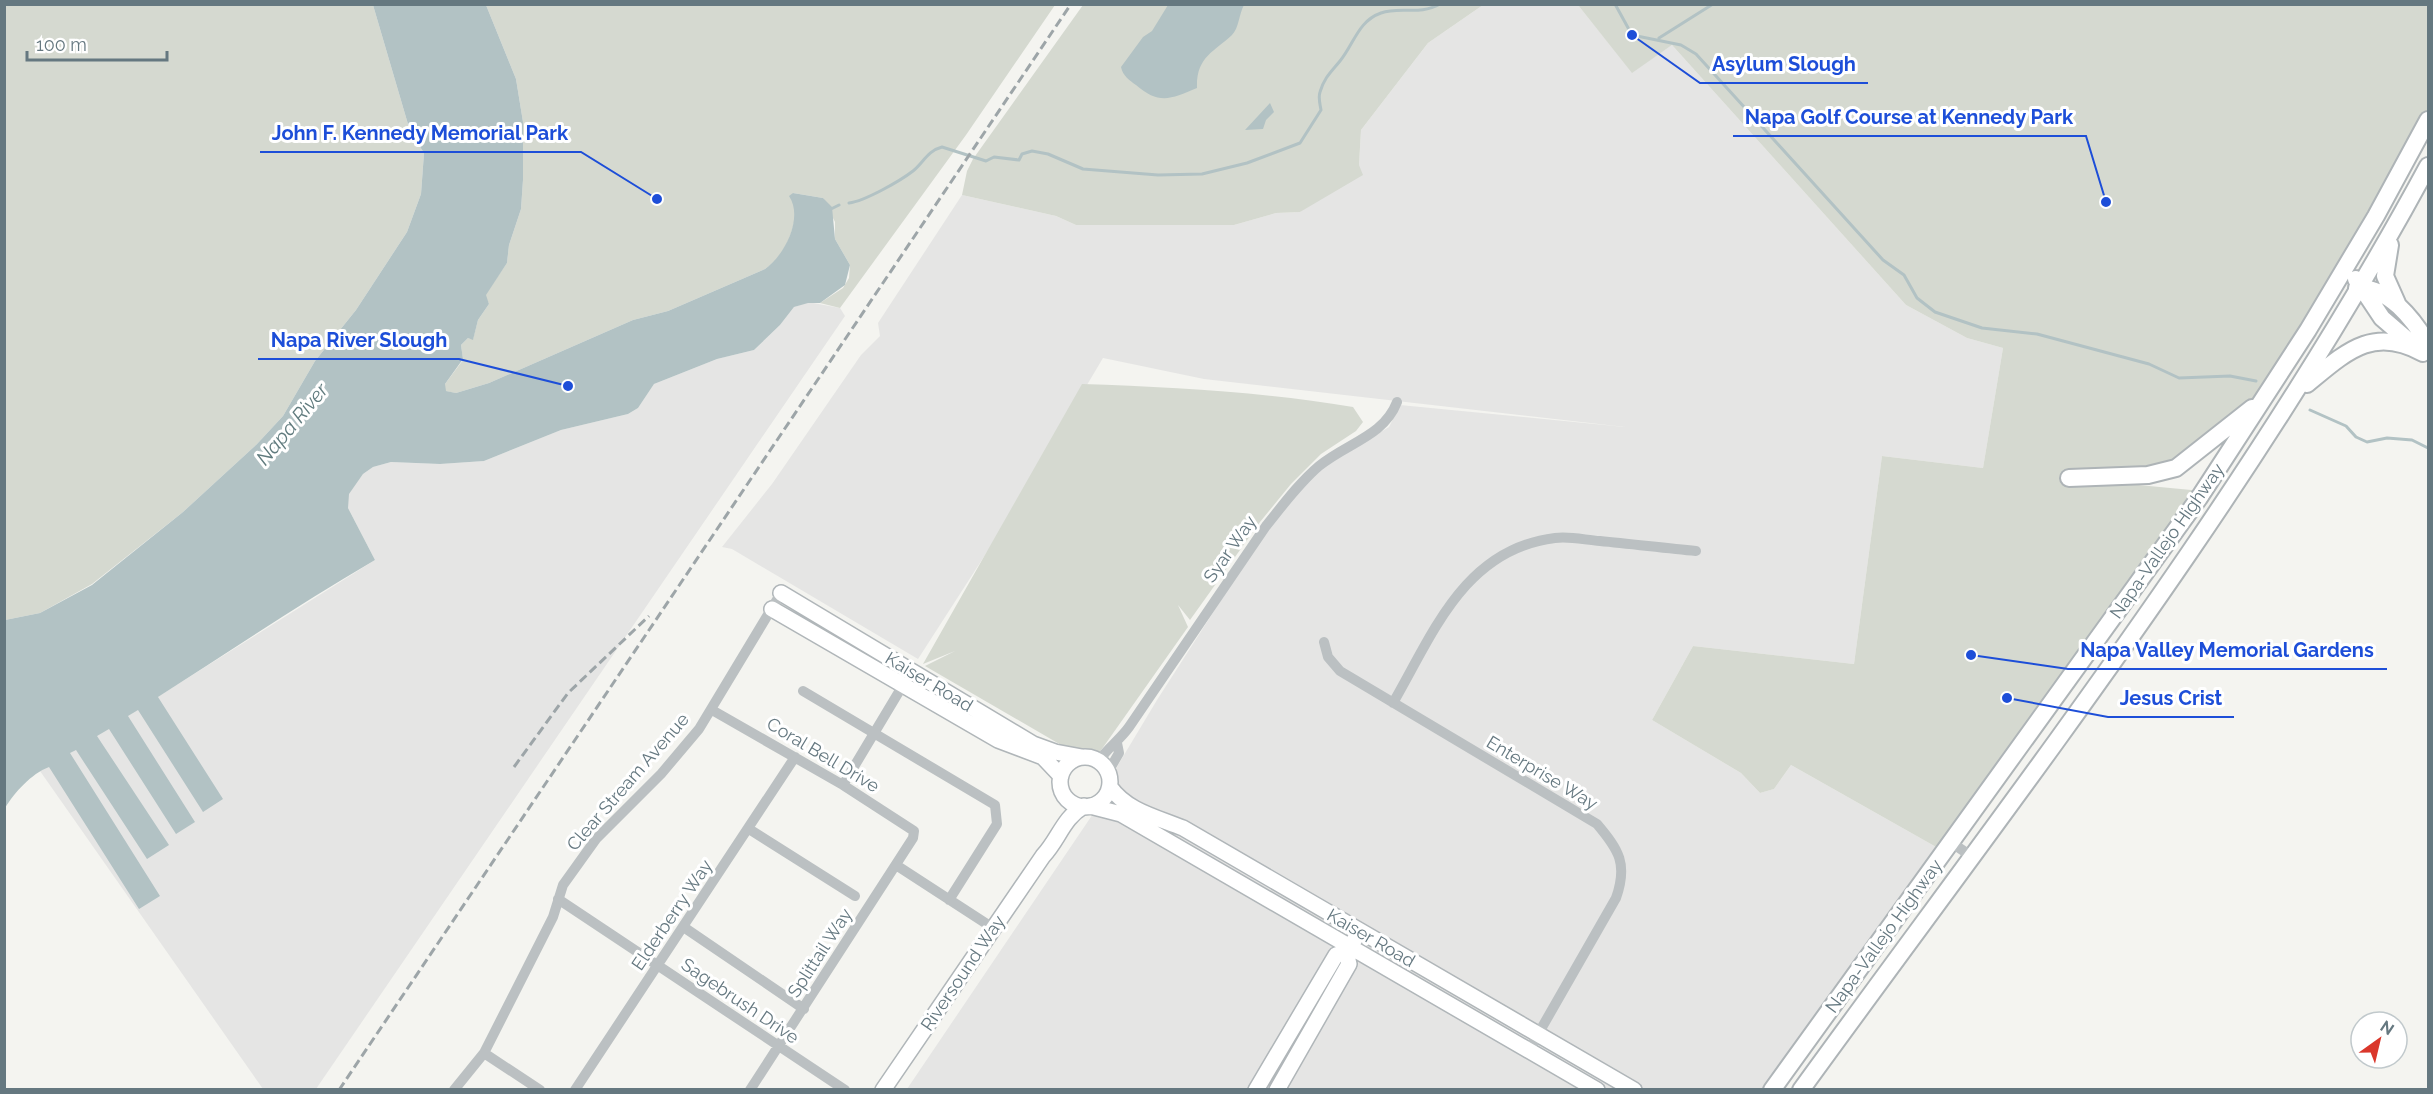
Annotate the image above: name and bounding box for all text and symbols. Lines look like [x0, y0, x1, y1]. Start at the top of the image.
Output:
scale bar [27, 24, 166, 62]
text: 100 m [36, 34, 87, 55]
callout: Asylum Slough [1700, 45, 1868, 83]
text: Asylum Slough [1712, 52, 1856, 76]
callout: Napa Golf Course at Kennedy Park [1733, 98, 2086, 136]
text: Napa Golf Course at Kennedy Park [1745, 105, 2074, 129]
callout: John F. Kennedy Memorial Park [260, 114, 581, 152]
text: John F. Kennedy Memorial Park [272, 121, 569, 145]
callout: Napa River Slough [258, 321, 459, 359]
text: Napa River Slough [271, 328, 447, 352]
water label: Napa River [251, 377, 334, 470]
street label: Napa-Vallejo Highway [2105, 459, 2228, 622]
street label: Syar Way [1199, 511, 1260, 586]
callout: Napa Valley Memorial Gardens [2068, 631, 2387, 669]
text: Napa Valley Memorial Gardens [2080, 638, 2374, 662]
street label: Kaiser Road [882, 647, 977, 716]
callout: Jesus Crist [2108, 679, 2234, 717]
text: Jesus Crist [2120, 686, 2223, 710]
street label: Clear Stream Avenue [562, 708, 693, 855]
street label: Coral Bell Drive [763, 713, 884, 797]
street label: Enterprise Way [1483, 731, 1602, 814]
street label: Elderberry Way [627, 855, 716, 974]
street label: Napa-Vallejo Highway [1821, 855, 1946, 1017]
street label: Splittail Way [783, 904, 856, 1001]
street label: Kaiser Road [1323, 904, 1419, 971]
street label: Riversound Way [916, 911, 1009, 1034]
street label: Sagebrush Drive [678, 953, 803, 1048]
north arrow [2349, 1010, 2409, 1070]
text: N [2377, 1017, 2397, 1039]

